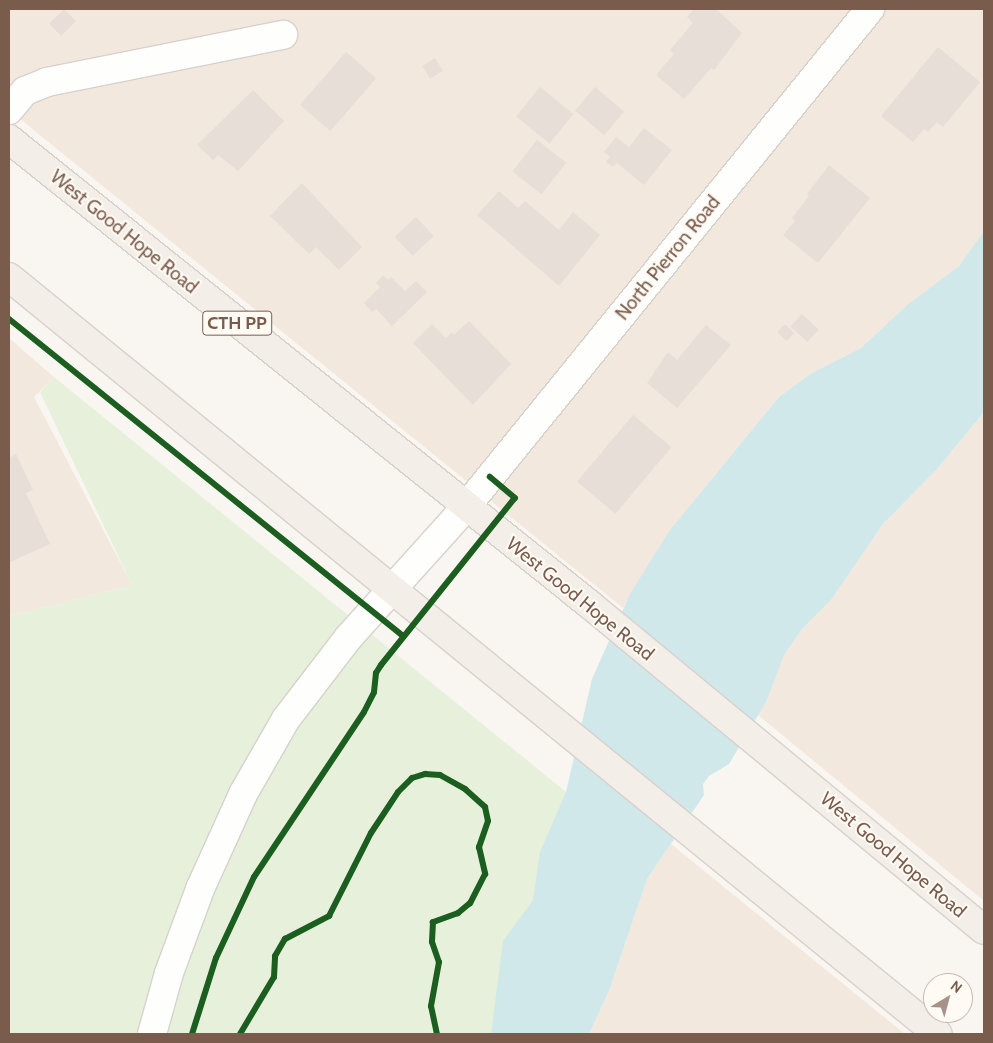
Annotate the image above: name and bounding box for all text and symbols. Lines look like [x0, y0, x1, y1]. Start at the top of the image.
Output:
street label: West Good Hope Road [46, 165, 202, 299]
street label: North Pierron Road [611, 191, 725, 325]
road number: CTH PP [202, 307, 272, 338]
street label: West Good Hope Road [502, 532, 658, 666]
street label: West Good Hope Road [815, 787, 971, 923]
north arrow [923, 973, 973, 1023]
text: N [947, 977, 966, 997]

